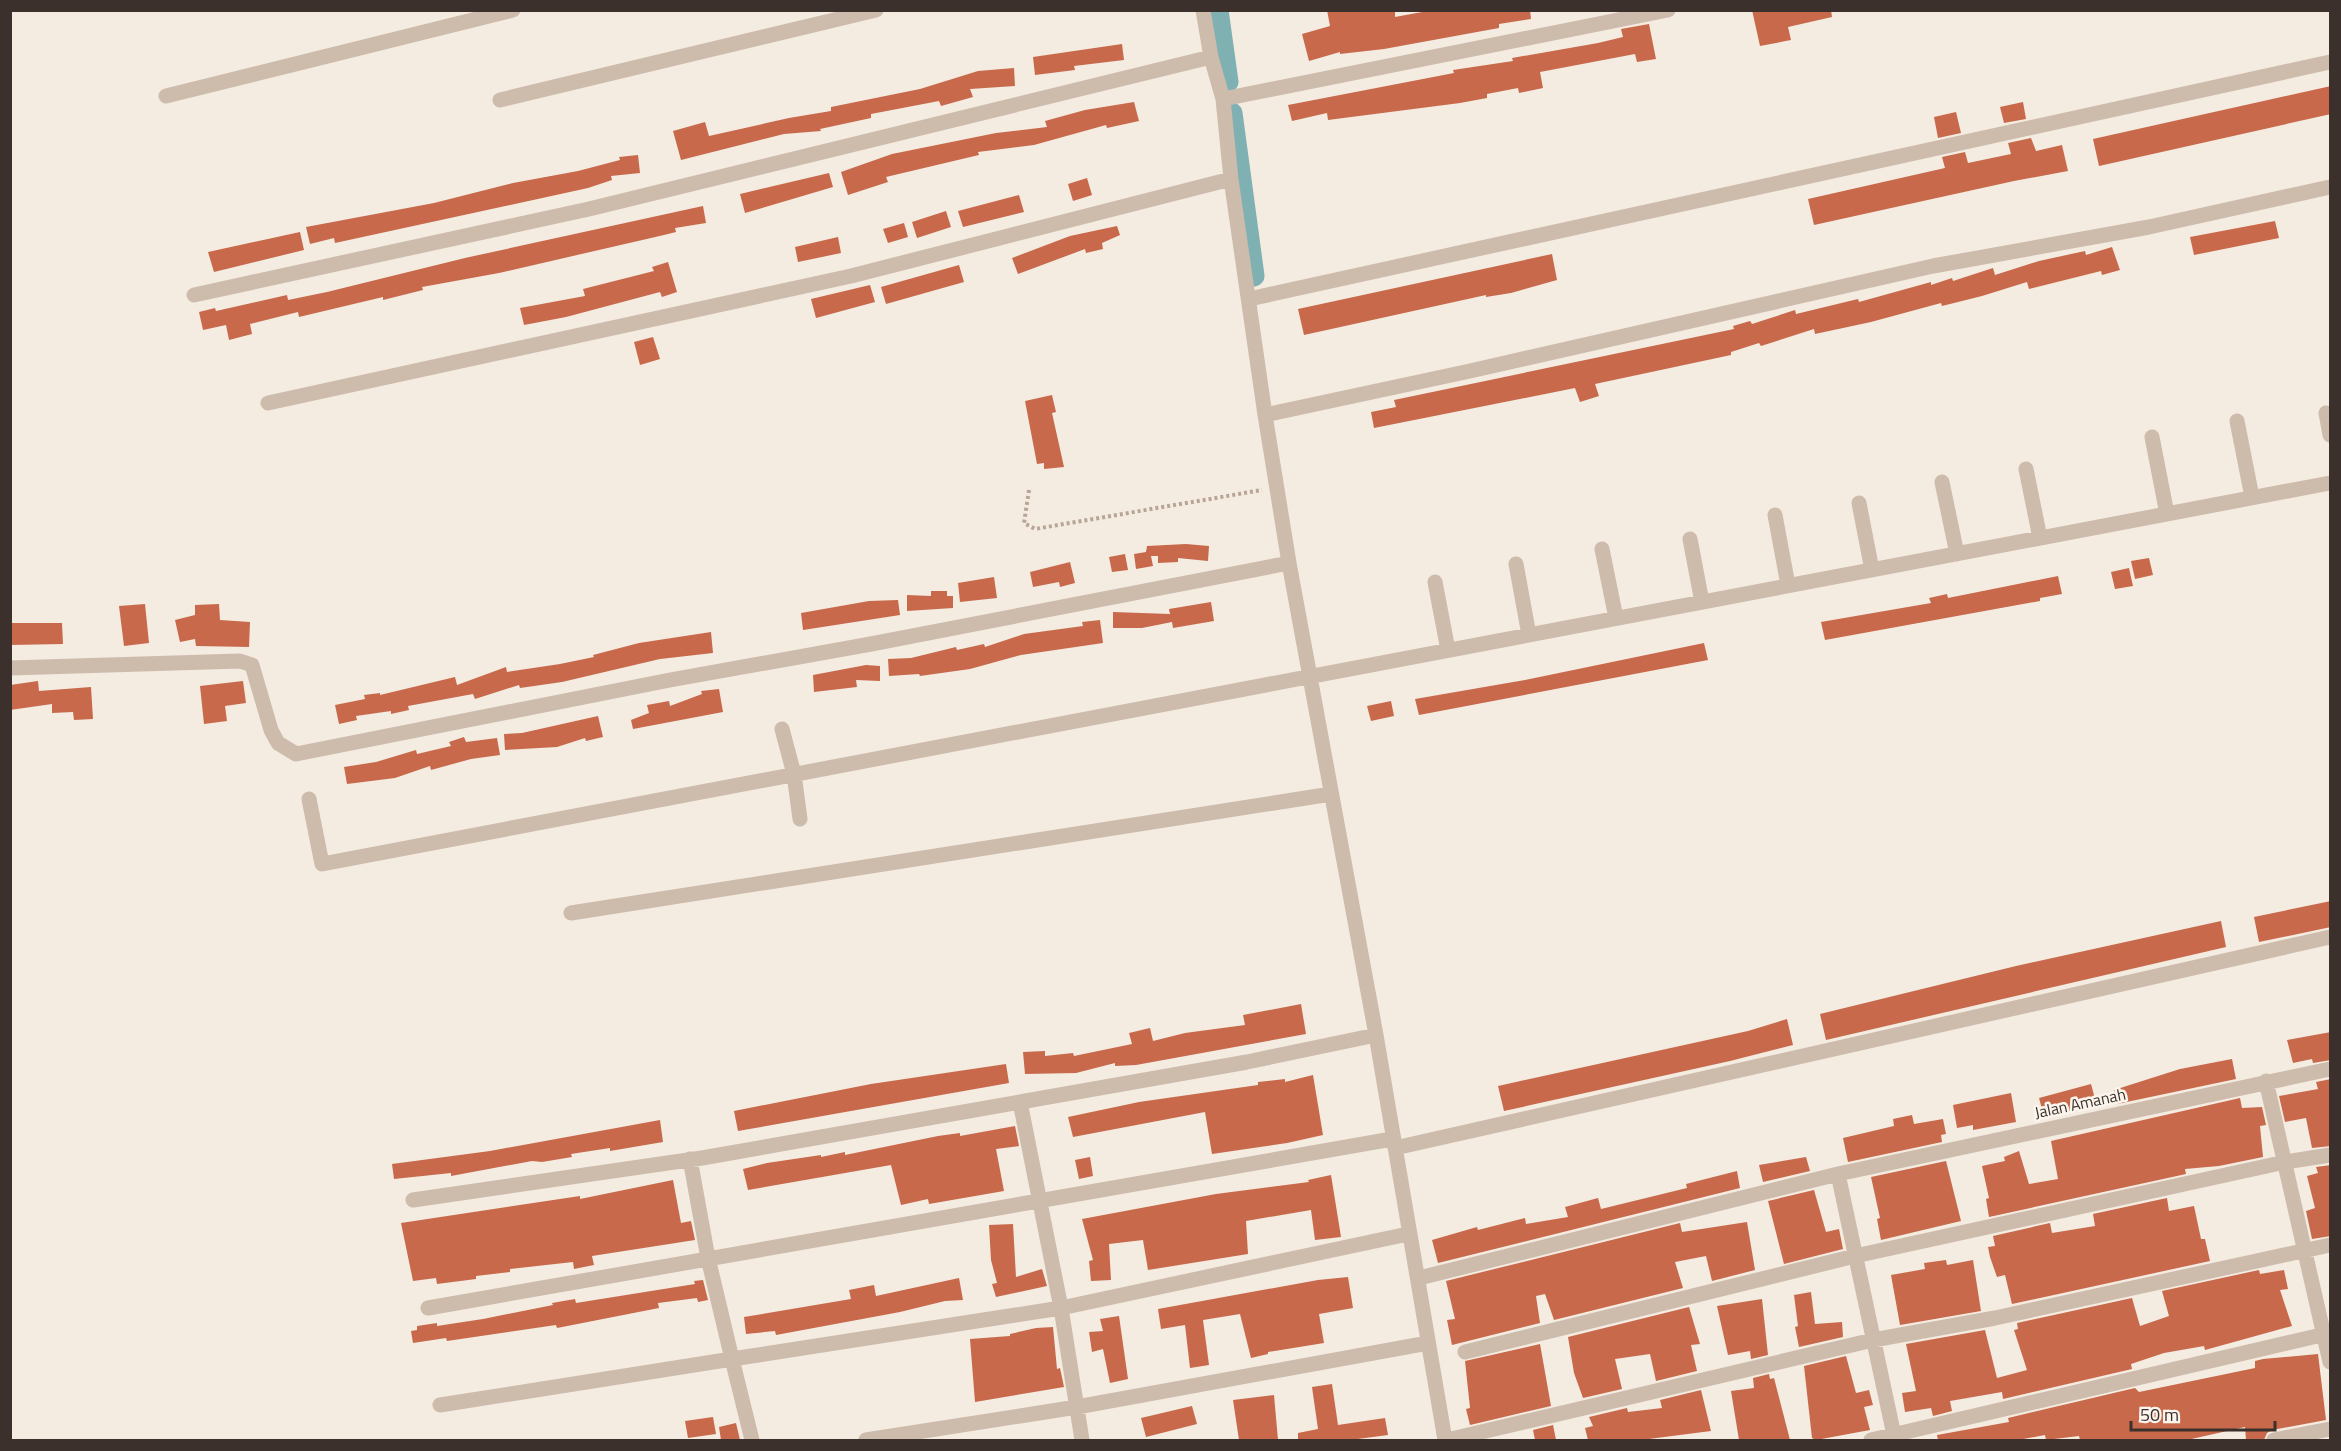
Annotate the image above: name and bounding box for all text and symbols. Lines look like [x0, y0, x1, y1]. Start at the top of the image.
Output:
street label: Jalan Amanah [2032, 1082, 2128, 1124]
scale bar [2131, 1394, 2275, 1432]
text: 50 m [2140, 1401, 2179, 1428]

